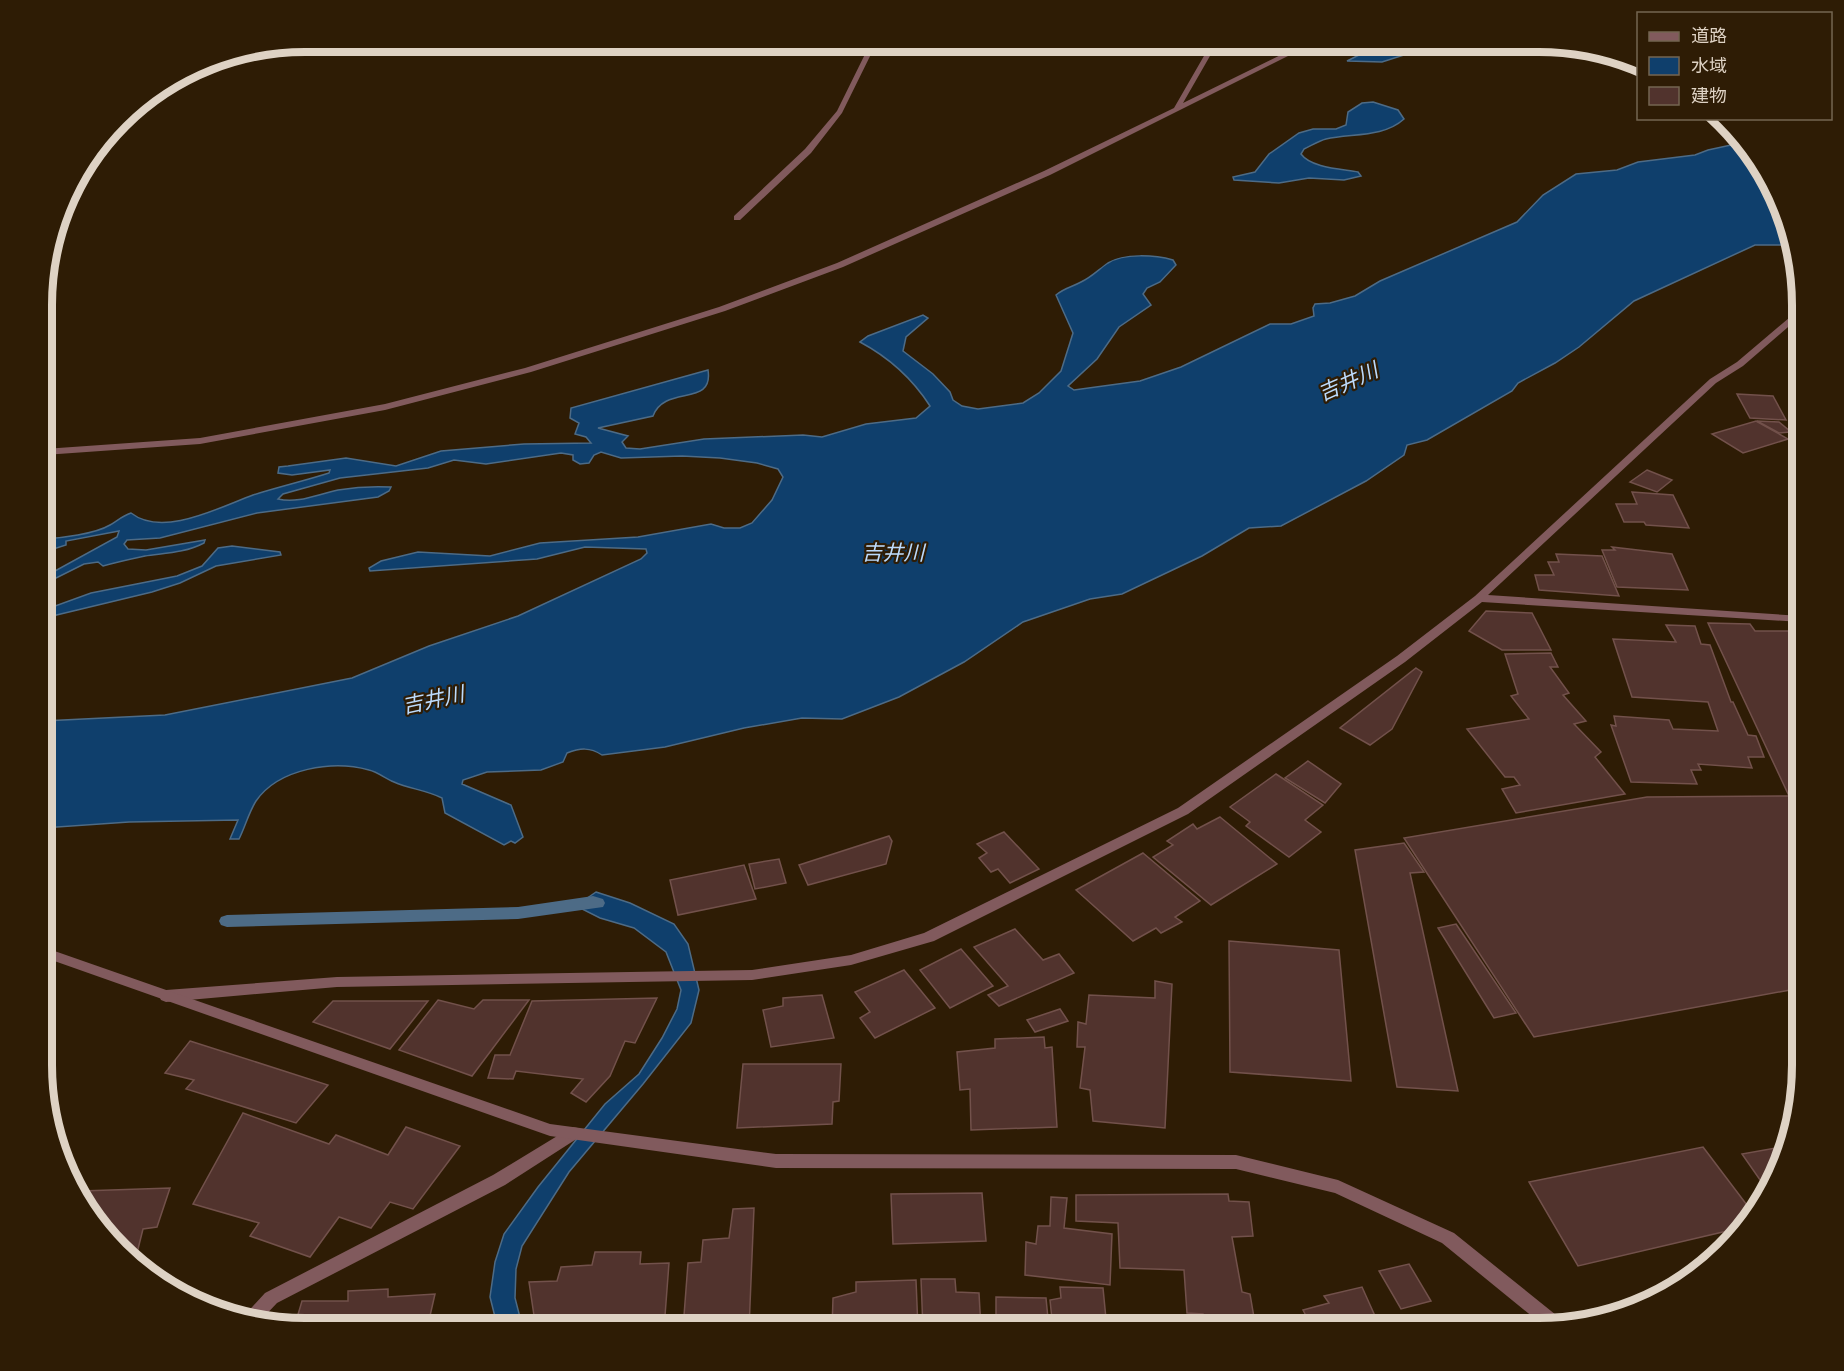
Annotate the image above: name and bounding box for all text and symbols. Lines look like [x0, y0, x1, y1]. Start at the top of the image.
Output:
legend [1637, 12, 1832, 120]
text: 道路 [1691, 23, 1727, 47]
text: 水域 [1691, 53, 1727, 77]
text: 建物 [1691, 83, 1727, 107]
water label: 吉井川 [1313, 355, 1384, 407]
water label: 吉井川 [862, 538, 926, 566]
water label: 吉井川 [399, 678, 468, 719]

